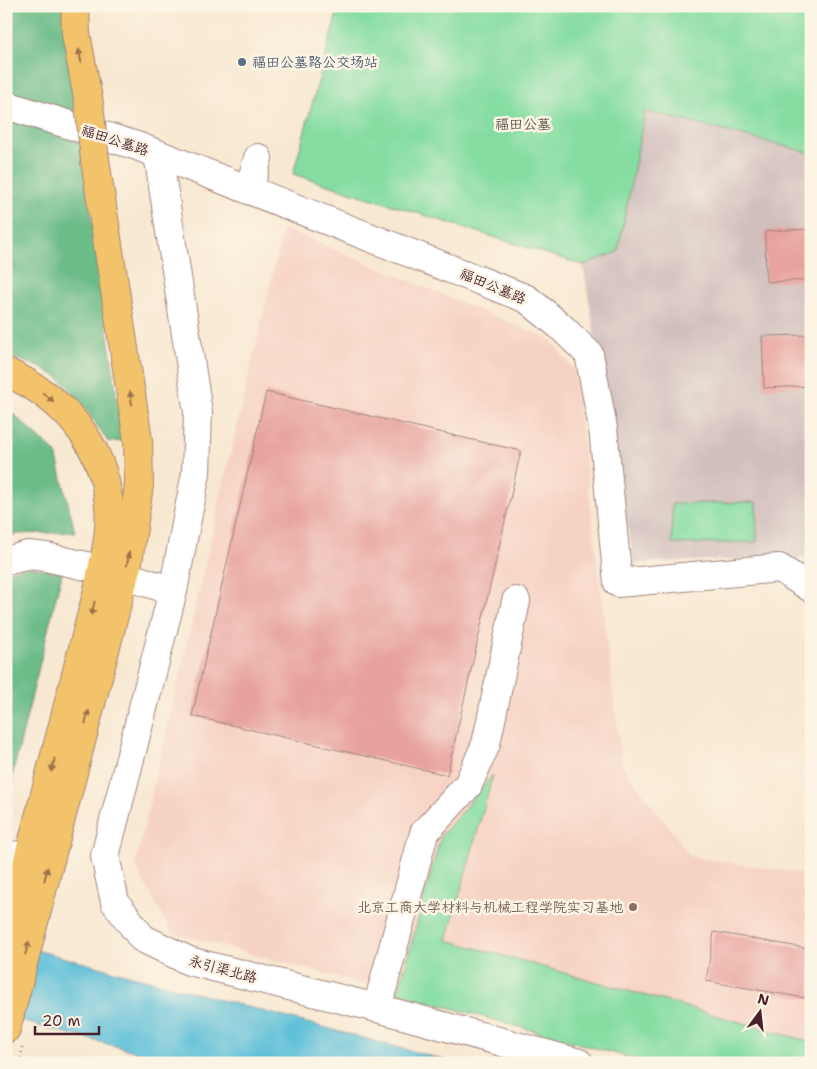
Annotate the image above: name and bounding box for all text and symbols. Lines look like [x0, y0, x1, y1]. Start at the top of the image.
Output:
one-way arrow [76, 49, 84, 64]
place label: 福田公墓路公交场站 [252, 53, 378, 71]
marker: 福田公墓路公交场站 [236, 56, 248, 68]
park label: 福田公墓 [495, 115, 551, 133]
street label: 福田公墓路 [79, 121, 151, 159]
street label: 福田公墓路 [457, 264, 529, 308]
one-way arrow [127, 390, 135, 406]
one-way arrow [41, 392, 55, 402]
one-way arrow [124, 551, 132, 567]
one-way arrow [89, 600, 97, 615]
one-way arrow [83, 709, 91, 724]
one-way arrow [49, 758, 57, 773]
one-way arrow [43, 866, 51, 881]
place label: 北京工商大学材料与机械工程学院实习基地 [357, 898, 623, 916]
marker: 北京工商大学材料与机械工程学院实习基地 [627, 901, 639, 913]
one-way arrow [24, 941, 32, 956]
street label: 永引渠北路 [187, 951, 259, 987]
north arrow [734, 986, 784, 1036]
text: N [756, 989, 771, 1010]
scale bar [35, 1004, 99, 1036]
text: 20 m [42, 1011, 81, 1031]

